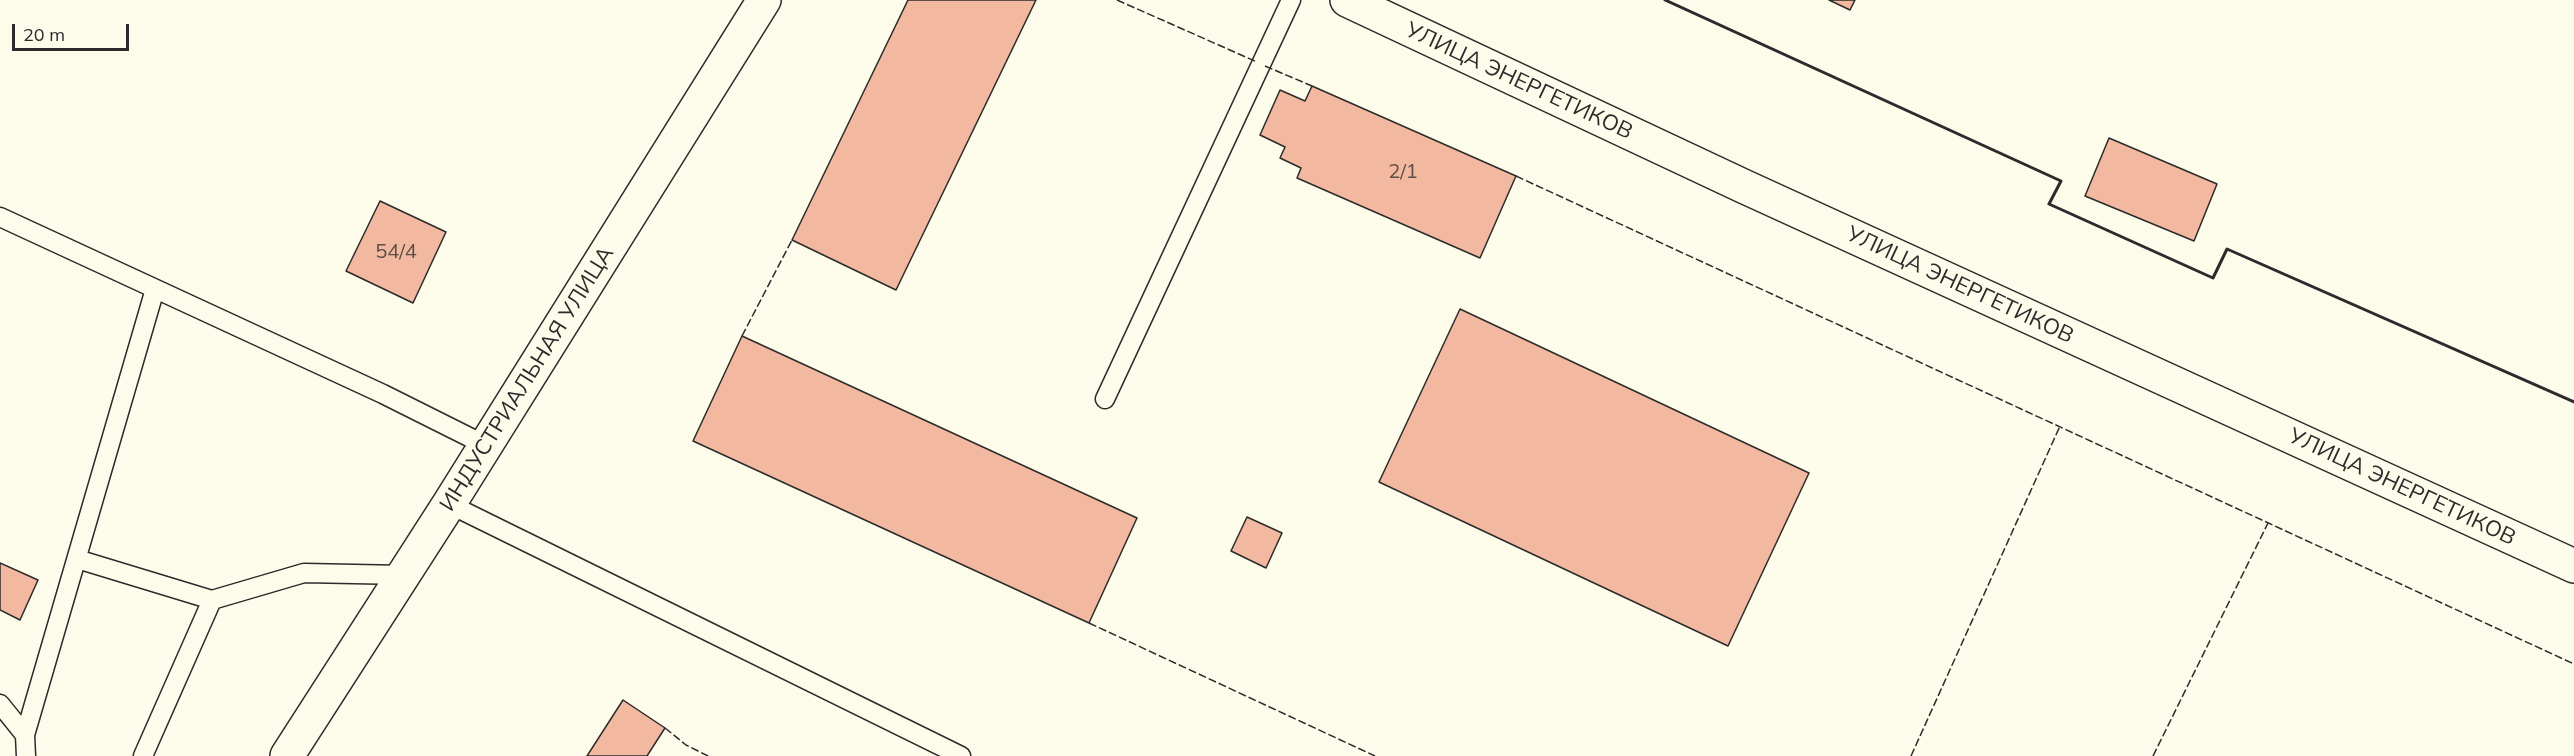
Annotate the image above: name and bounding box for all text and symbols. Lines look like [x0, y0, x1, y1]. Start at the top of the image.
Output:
scale bar [15, 12, 132, 50]
street label: УЛИЦА ЭНЕРГЕТИКОВ [1401, 17, 1637, 145]
text: 20 m [23, 23, 65, 46]
house number: 2/1 [1388, 160, 1418, 184]
street label: УЛИЦА ЭНЕРГЕТИКОВ [1842, 221, 2078, 349]
house number: 54/4 [375, 240, 417, 264]
street label: ИНДУСТРИАЛЬНАЯ УЛИЦА [434, 242, 620, 516]
street label: УЛИЦА ЭНЕРГЕТИКОВ [2284, 423, 2520, 551]

